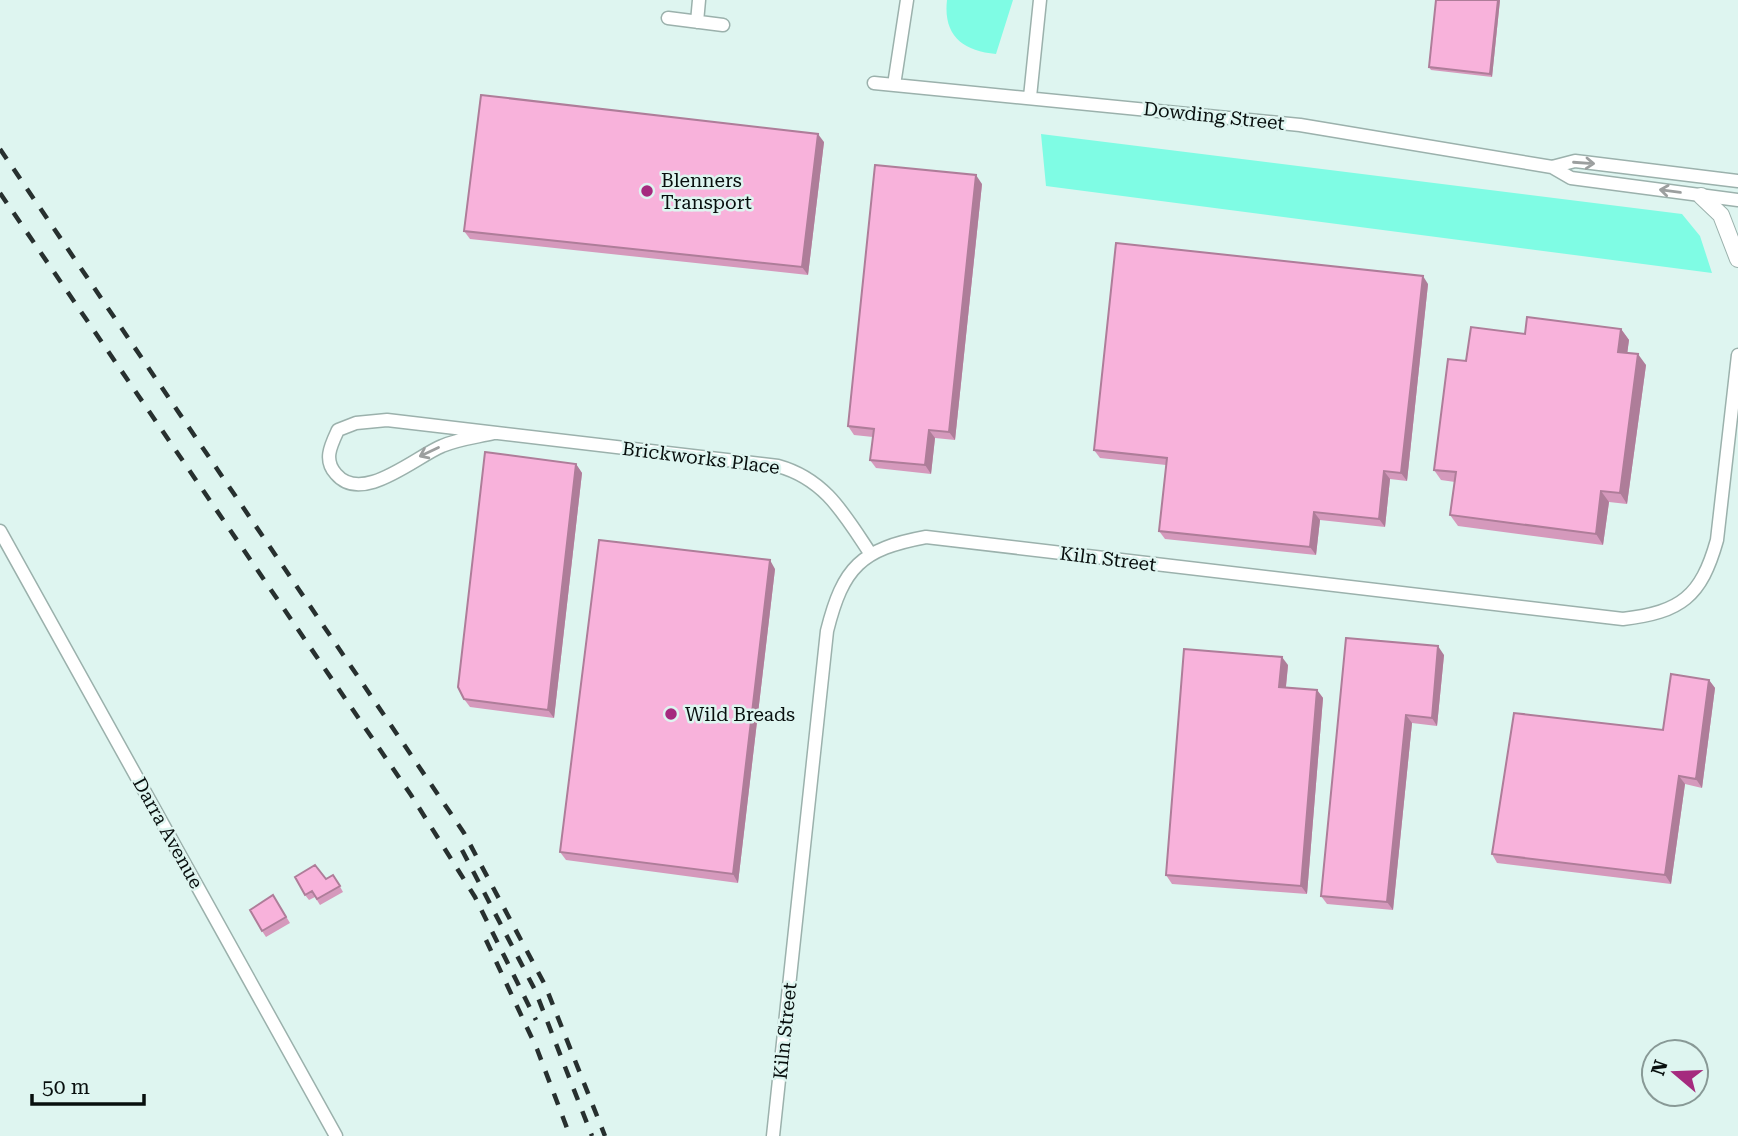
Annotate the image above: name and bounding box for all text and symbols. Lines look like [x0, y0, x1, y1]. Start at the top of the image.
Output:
street label: Dowding Street [1142, 97, 1286, 135]
one-way arrow [1572, 157, 1595, 170]
place label: Blenners Transport [661, 169, 752, 214]
marker: Blenners Transport [639, 183, 655, 199]
one-way arrow [1659, 185, 1682, 198]
street label: Brickworks Place [621, 437, 781, 479]
one-way arrow [419, 446, 440, 459]
street label: Kiln Street [1058, 542, 1158, 576]
place label: Wild Breads [685, 703, 795, 726]
marker: Wild Breads [663, 706, 679, 722]
street label: Darra Avenue [128, 773, 208, 893]
street label: Kiln Street [768, 981, 802, 1081]
north arrow [1640, 1038, 1710, 1108]
text: N [1646, 1057, 1673, 1078]
scale bar [32, 1062, 144, 1106]
text: 50 m [42, 1075, 90, 1099]

